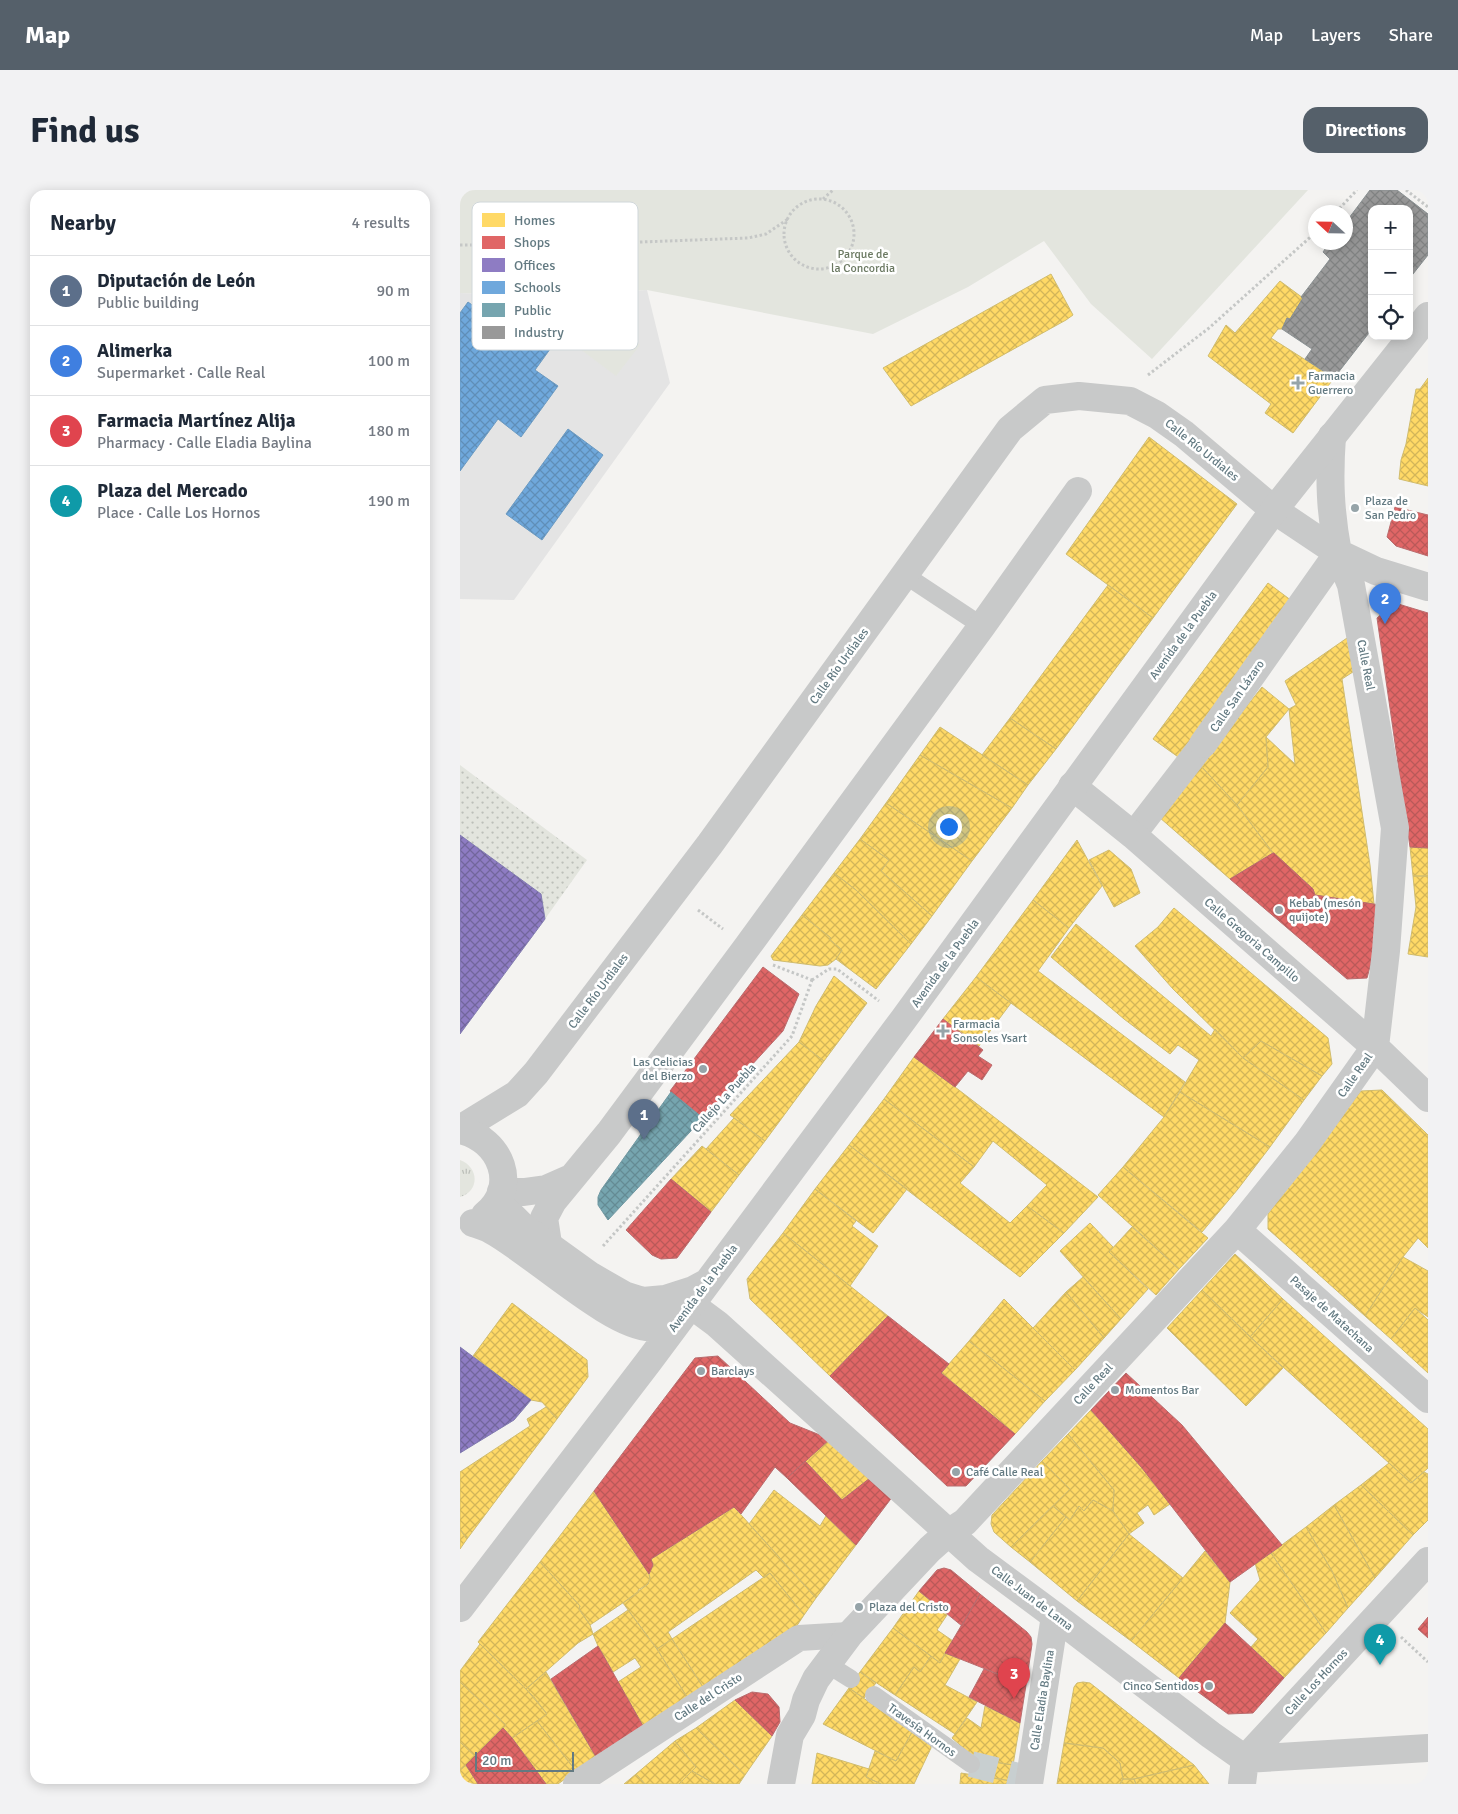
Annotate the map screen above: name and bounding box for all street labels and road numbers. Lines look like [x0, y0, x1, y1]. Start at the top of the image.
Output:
street label: Calle Río Urdiales [1162, 416, 1242, 485]
street label: Avenida de la Puebla [1146, 588, 1221, 682]
street label: Calle Río Urdiales [807, 625, 872, 707]
street label: Calle Real [1353, 638, 1378, 692]
street label: Calle San Lázaro [1207, 657, 1268, 735]
street label: Calle Gregoria Campillo [1201, 895, 1302, 986]
street label: Avenida de la Puebla [908, 916, 983, 1010]
street label: Calle Río Urdiales [565, 951, 632, 1032]
street label: Calle Real [1335, 1050, 1377, 1101]
street label: Callejo La Puebla [689, 1061, 759, 1136]
street label: Avenida de la Puebla [666, 1242, 741, 1335]
street label: Pasaje de Matachana [1287, 1273, 1377, 1356]
street label: Calle Real [1070, 1360, 1117, 1408]
street label: Calle Juan de Lama [988, 1563, 1076, 1634]
street label: Calle Los Hornos [1282, 1646, 1351, 1719]
street label: Calle Eladia Baylina [1027, 1649, 1058, 1751]
street label: Calle del Cristo [671, 1670, 745, 1725]
street label: Travesía Hornos [885, 1701, 959, 1760]

